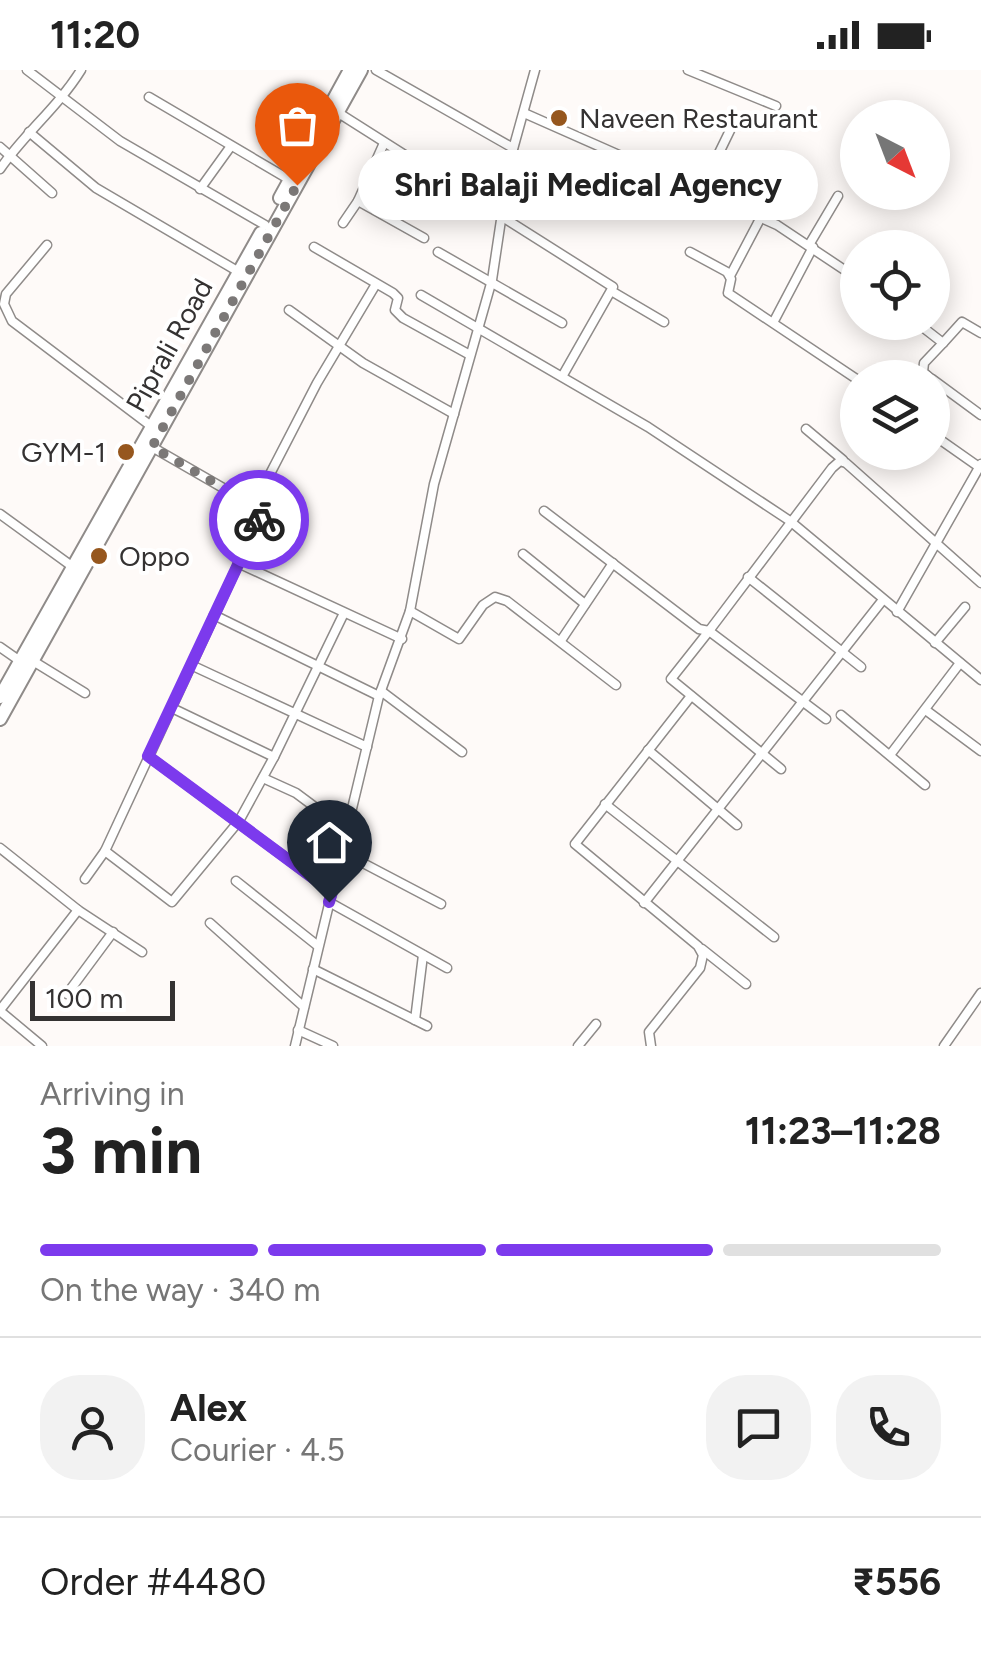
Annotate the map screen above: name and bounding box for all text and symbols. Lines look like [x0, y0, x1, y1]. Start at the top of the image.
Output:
text: 11:20 [50, 12, 140, 58]
pin [255, 83, 340, 186]
icon: bag [270, 98, 325, 153]
north arrow [840, 100, 950, 210]
map controls [840, 100, 950, 470]
place label: Naveen Restaurant [579, 101, 818, 135]
marker: Naveen Restaurant [548, 107, 570, 129]
callout: Shri Balaji Medical Agency [357, 150, 817, 220]
text: Shri Balaji Medical Agency [394, 166, 782, 204]
button: locate [840, 230, 950, 340]
street label: Piprali Road [118, 272, 220, 418]
button: layers [840, 360, 950, 470]
place label: GYM-1 [21, 435, 106, 469]
marker: GYM-1 [115, 441, 137, 463]
courier [209, 470, 309, 570]
icon: bike [232, 493, 287, 548]
place label: Oppo [119, 539, 190, 573]
marker: Oppo [88, 545, 110, 567]
pin [287, 800, 372, 903]
icon: home [302, 815, 357, 870]
scale bar [30, 976, 175, 1020]
text: 100 m [45, 981, 123, 1015]
text: Arriving in [40, 1075, 185, 1113]
text: 11:23–11:28 [745, 1108, 941, 1154]
text: 3 min [40, 1111, 202, 1189]
text: On the way · 340 m [40, 1271, 320, 1309]
button: person [40, 1375, 145, 1480]
button: chat [706, 1375, 811, 1480]
button: phone [836, 1375, 941, 1480]
text: Alex [170, 1385, 247, 1431]
text: Courier · 4.5 [170, 1431, 345, 1469]
text: Order #4480 [40, 1559, 266, 1605]
text: ₹556 [852, 1559, 941, 1605]

